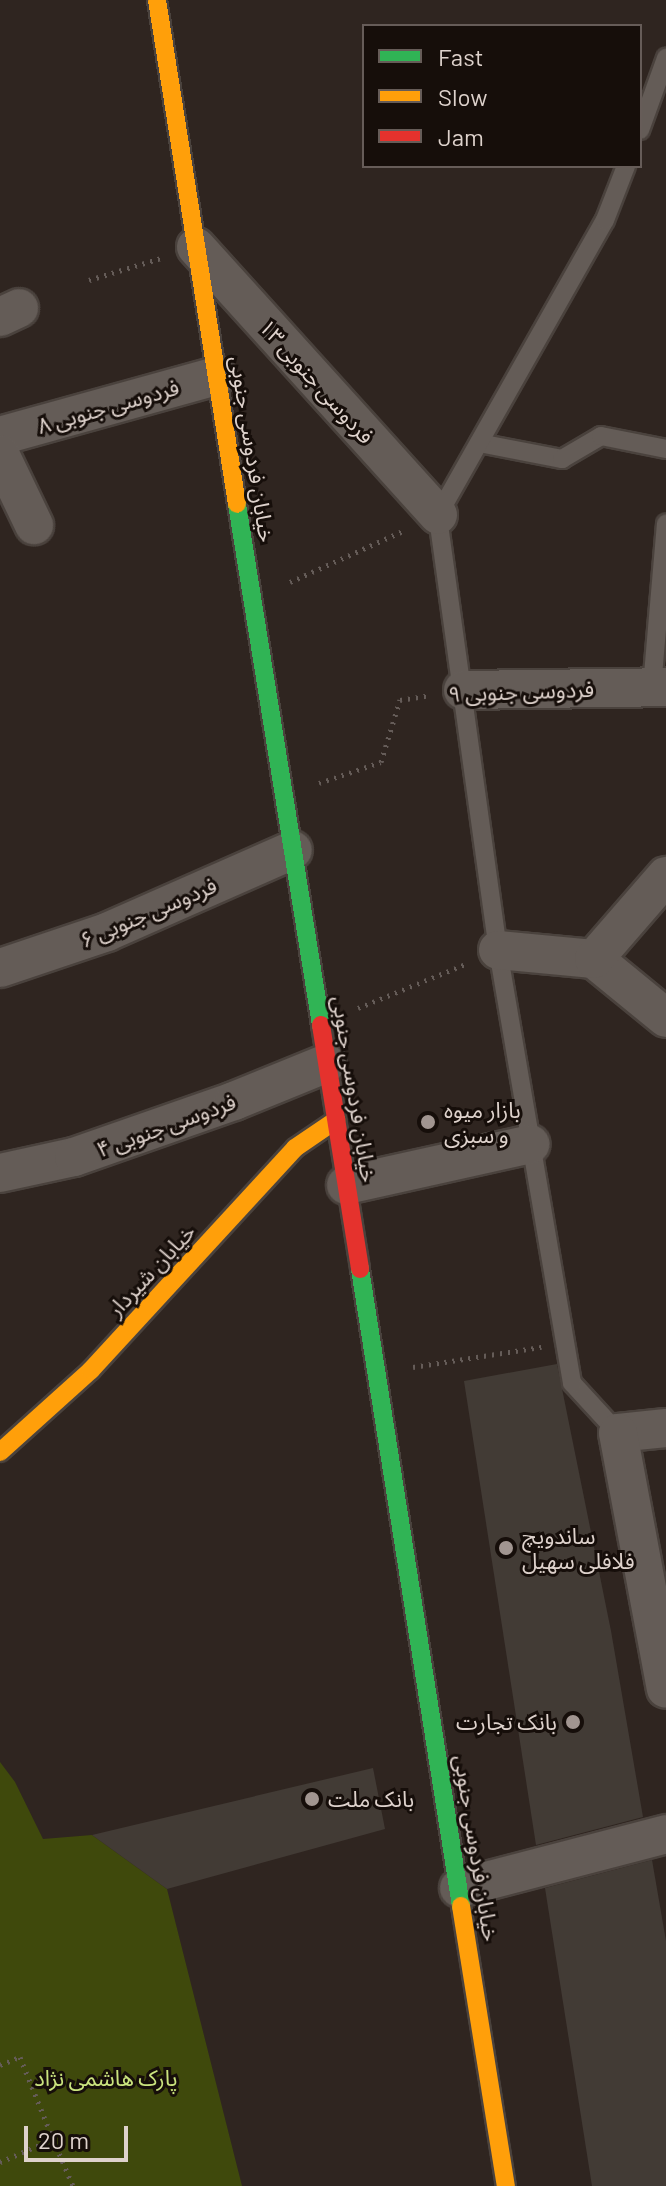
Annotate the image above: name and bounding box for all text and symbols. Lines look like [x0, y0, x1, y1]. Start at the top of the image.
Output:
legend [362, 24, 642, 168]
text: Fast [438, 42, 483, 71]
text: Slow [438, 82, 487, 111]
text: Jam [438, 122, 484, 151]
street label: فردوسی جنوبی ۱۳ [254, 313, 380, 449]
street label: خیابان فردوسی جنوبی [225, 354, 281, 544]
street label: فردوسی جنوبی ۸ [34, 373, 182, 439]
street label: فردوسی جنوبی ۹ [448, 675, 594, 707]
street label: فردوسی جنوبی ۶ [76, 871, 220, 953]
street label: خیابان فردوسی جنوبی [327, 994, 383, 1184]
street label: فردوسی جنوبی ۴ [93, 1088, 239, 1162]
place label: بازار میوه و سبزی [444, 1096, 521, 1148]
marker: بازار میوه و سبزی [419, 1113, 437, 1131]
street label: خیابان شیردار [102, 1218, 200, 1322]
place label: ساندویچ فلافلی سهیل [522, 1522, 635, 1574]
marker: ساندویچ فلافلی سهیل [497, 1539, 515, 1557]
place label: بانک تجارت [456, 1709, 557, 1735]
marker: بانک تجارت [564, 1713, 582, 1731]
street label: خیابان فردوسی جنوبی [449, 1753, 505, 1943]
place label: بانک ملت [328, 1786, 414, 1812]
marker: بانک ملت [303, 1790, 321, 1808]
park label: پارک هاشمی نژاد [34, 2065, 178, 2091]
scale bar [28, 2110, 132, 2160]
text: 20 m [38, 2125, 89, 2154]

